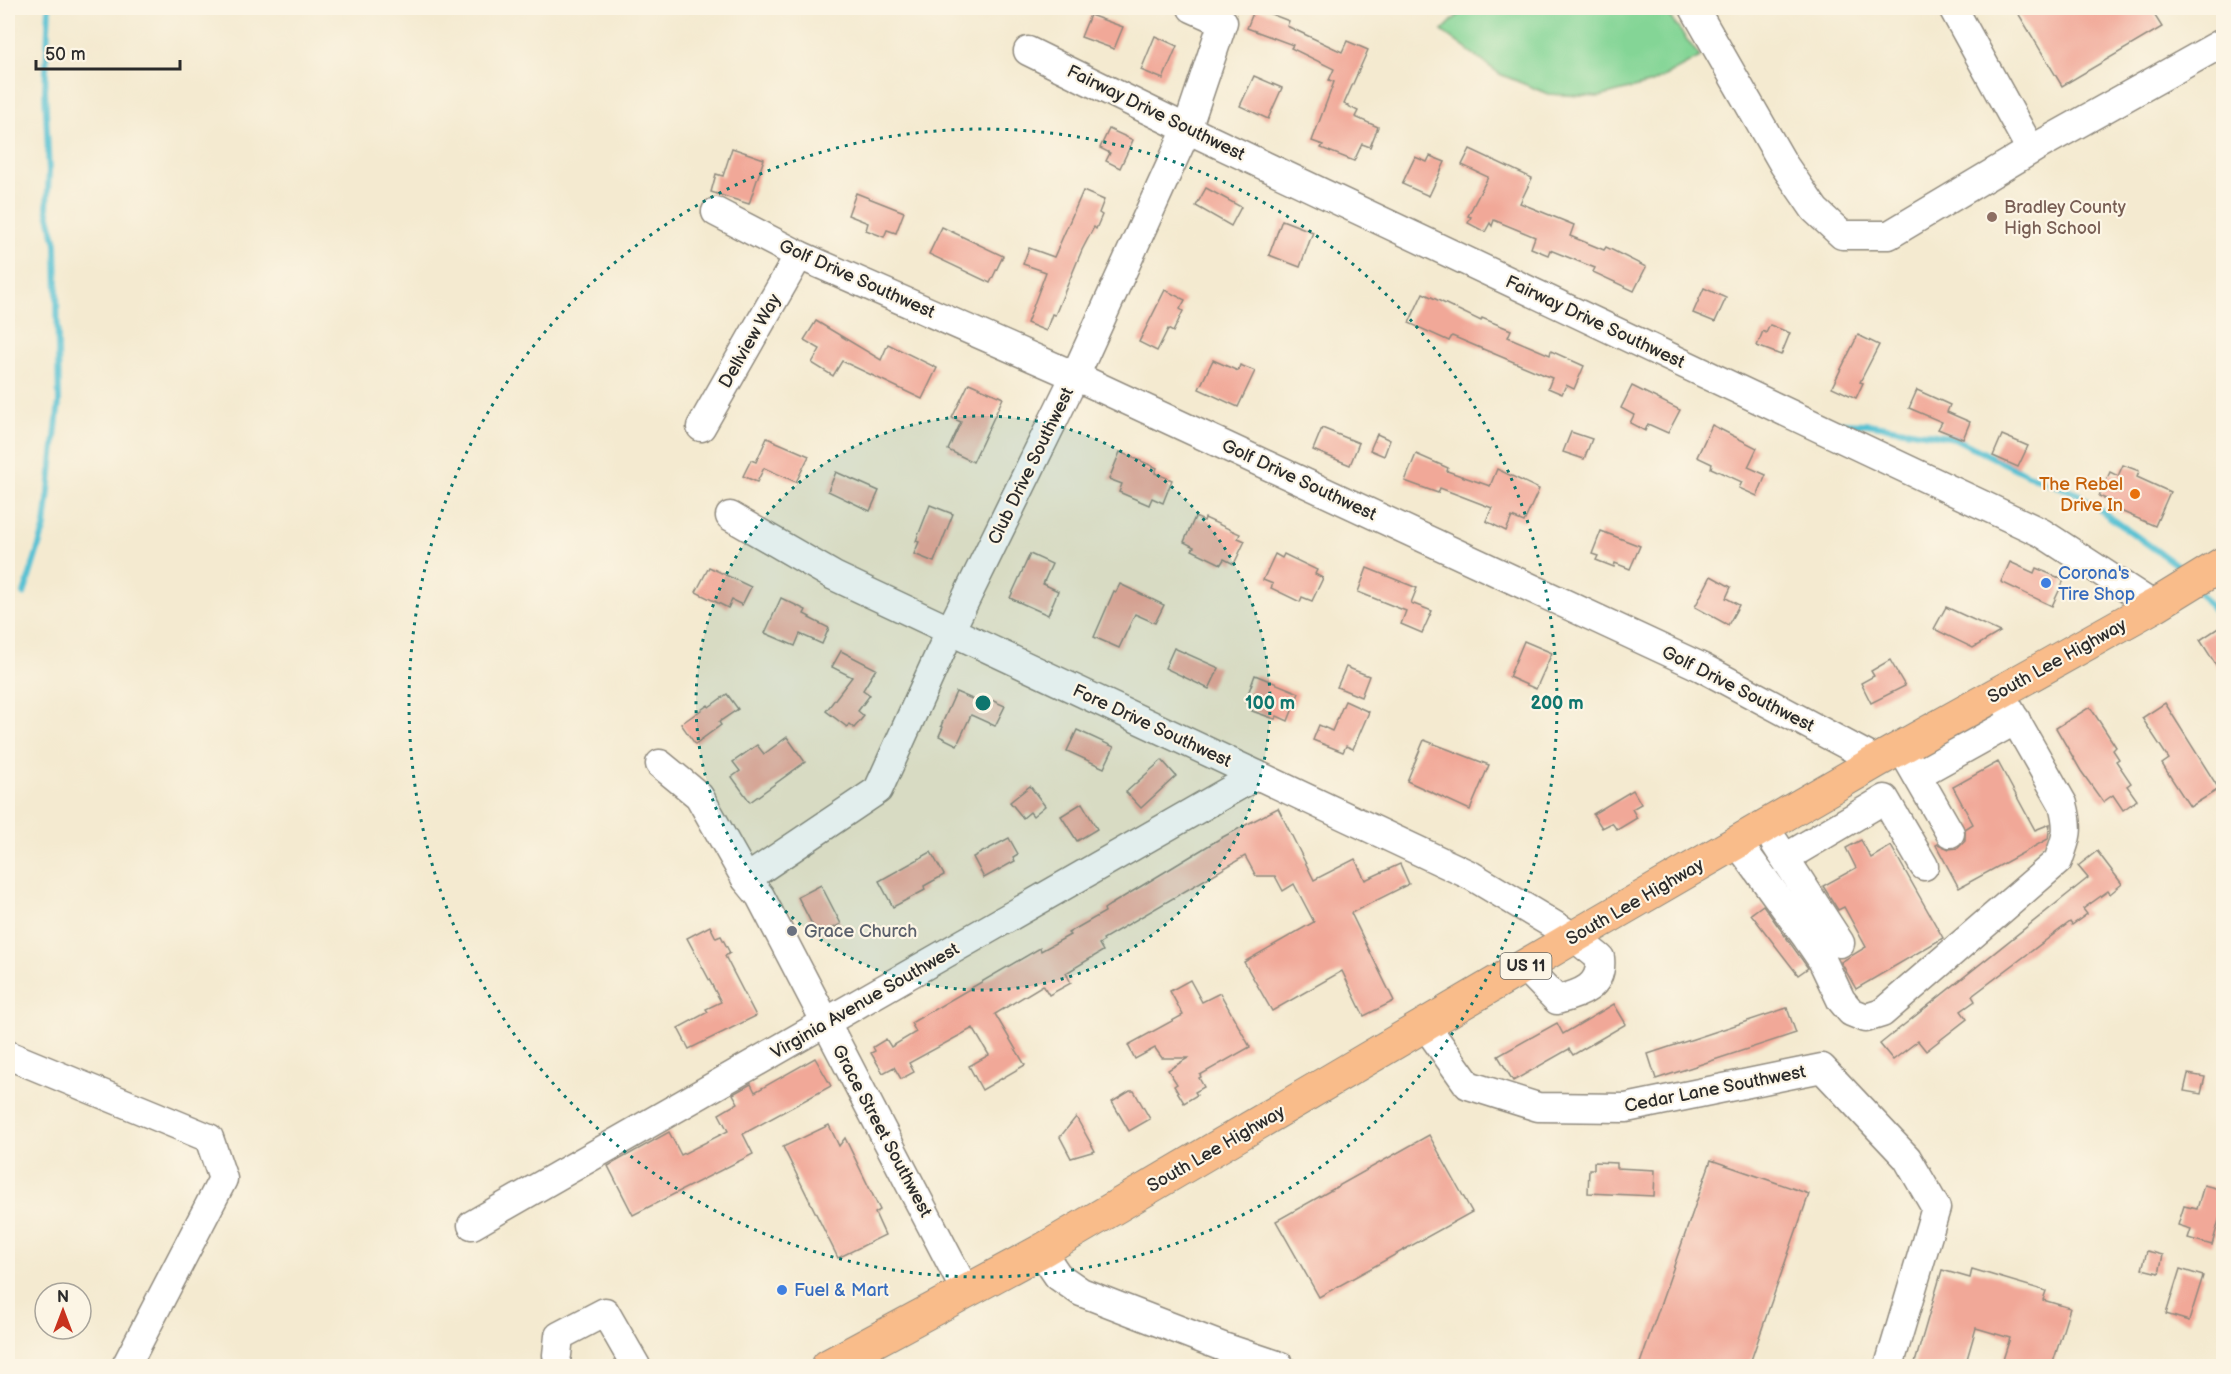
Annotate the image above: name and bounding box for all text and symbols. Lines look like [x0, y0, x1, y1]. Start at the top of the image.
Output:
scale bar [36, 33, 180, 71]
text: 50 m [45, 44, 86, 65]
street label: Fairway Drive Southwest [1064, 61, 1249, 165]
place label: Bradley County High School [2004, 197, 2127, 239]
marker: Bradley County High School [1985, 210, 1999, 224]
street label: Golf Drive Southwest [776, 235, 939, 323]
street label: Fairway Drive Southwest [1502, 271, 1688, 373]
street label: Dellview Way [715, 290, 786, 392]
street label: Club Drive Southwest [984, 384, 1078, 548]
street label: Golf Drive Southwest [1218, 435, 1380, 525]
place label: The Rebel Drive In [2039, 474, 2123, 516]
marker: The Rebel Drive In [2128, 487, 2142, 501]
place label: Corona's Tire Shop [2058, 563, 2135, 605]
marker: Corona's Tire Shop [2039, 576, 2053, 590]
street label: South Lee Highway [1984, 614, 2131, 708]
street label: Golf Drive Southwest [1658, 641, 1818, 737]
street label: Fore Drive Southwest [1069, 680, 1235, 772]
centre of rings [973, 693, 993, 713]
text: 100 m [1245, 693, 1295, 714]
text: 200 m [1530, 693, 1584, 714]
street label: South Lee Highway [1563, 854, 1708, 950]
place label: Grace Church [804, 921, 917, 942]
marker: Grace Church [785, 924, 799, 938]
street label: Virginia Avenue Southwest [767, 938, 963, 1064]
road number: US 11 [1500, 953, 1552, 979]
street label: Grace Street Southwest [828, 1041, 937, 1221]
street label: Cedar Lane Southwest [1623, 1061, 1808, 1117]
street label: South Lee Highway [1144, 1101, 1289, 1197]
place label: Fuel & Mart [794, 1280, 889, 1301]
north arrow [33, 1281, 93, 1341]
marker: Fuel & Mart [775, 1283, 789, 1297]
text: N [57, 1288, 69, 1307]

